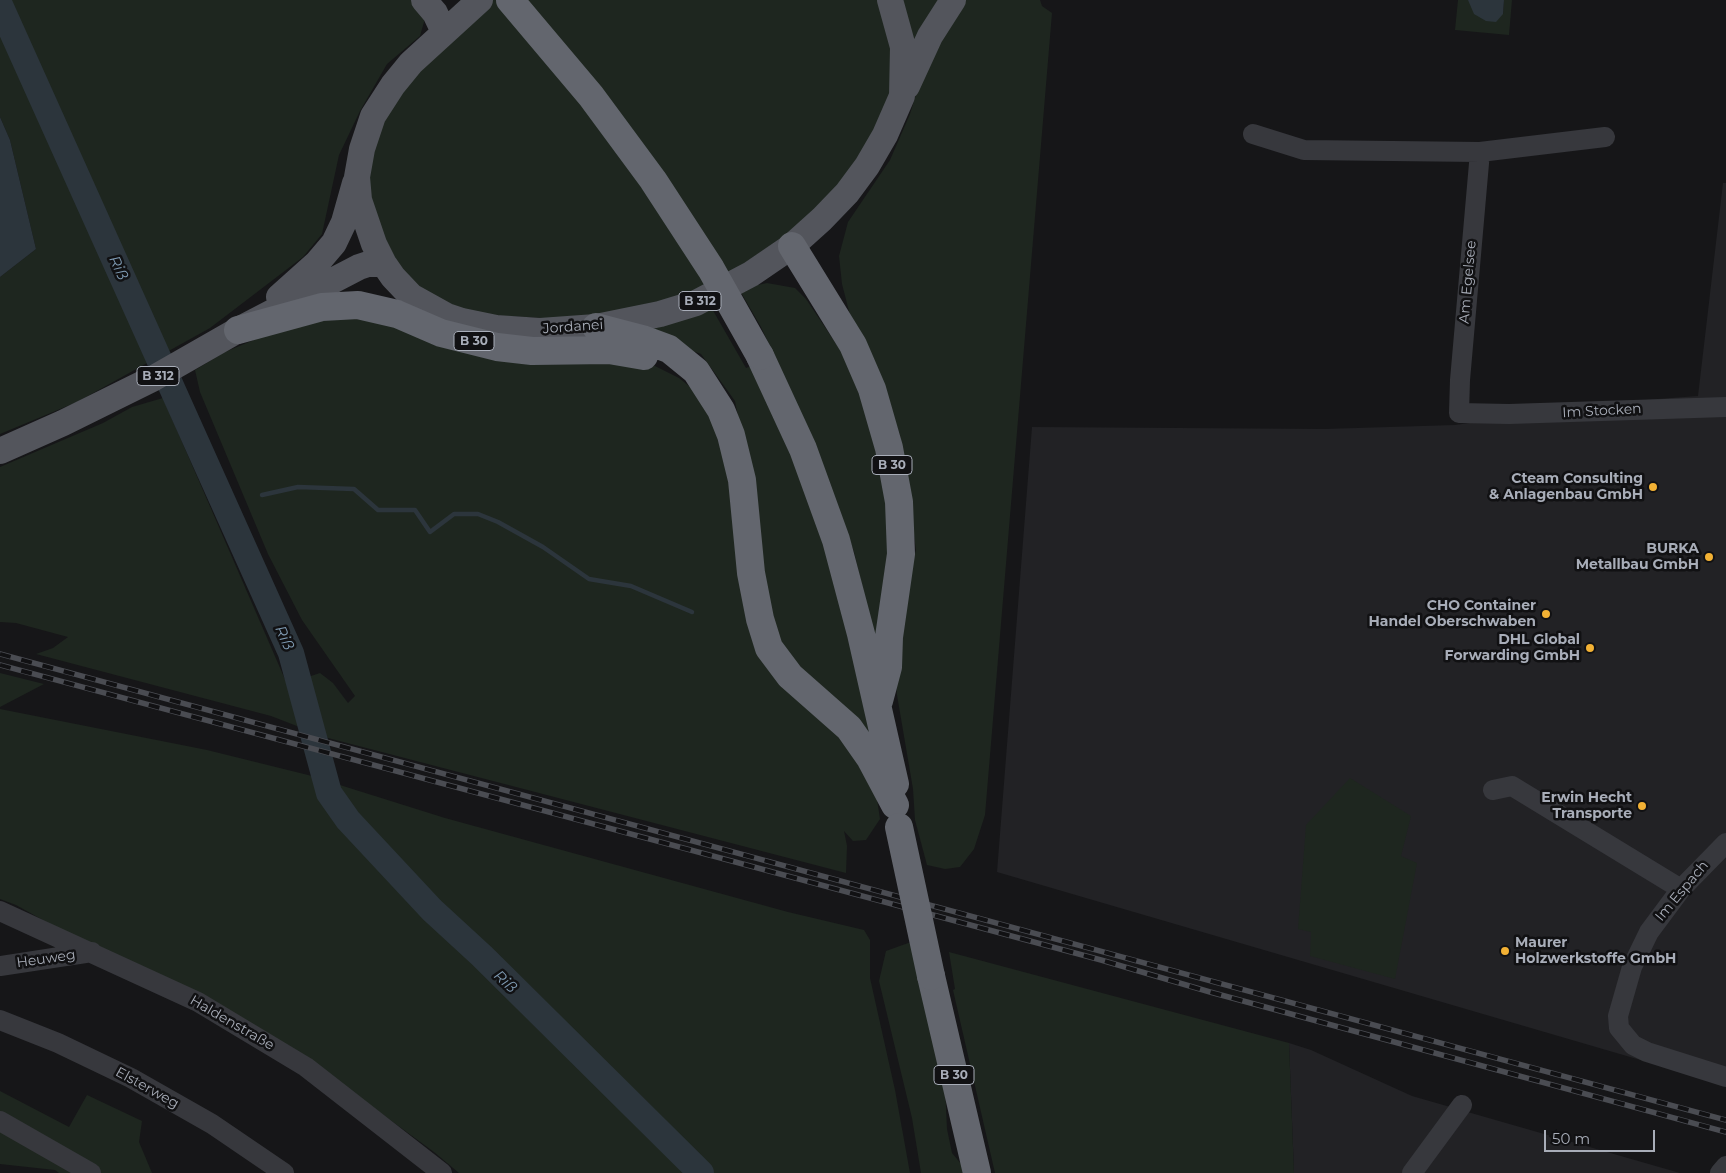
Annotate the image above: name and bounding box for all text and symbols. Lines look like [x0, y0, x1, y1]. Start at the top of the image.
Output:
street label: Am Egelsee [1456, 240, 1480, 324]
water label: Riß [105, 253, 131, 283]
road number: B 312 [679, 292, 721, 310]
street label: Jordanei [542, 317, 604, 337]
road number: B 30 [454, 332, 494, 351]
road number: B 312 [137, 366, 179, 386]
street label: Im Stocken [1562, 401, 1642, 421]
road number: B 30 [872, 456, 912, 474]
place label: Cteam Consulting & Anlagenbau GmbH [1489, 471, 1643, 504]
marker: Cteam Consulting & Anlagenbau GmbH [1647, 481, 1659, 493]
place label: BURKA Metallbau GmbH [1576, 541, 1699, 574]
marker: BURKA Metallbau GmbH [1703, 551, 1715, 563]
place label: CHO Container Handel Oberschwaben [1368, 598, 1536, 630]
marker: CHO Container Handel Oberschwaben [1540, 608, 1552, 620]
water label: Riß [271, 623, 297, 653]
place label: DHL Global Forwarding GmbH [1445, 632, 1580, 664]
marker: DHL Global Forwarding GmbH [1584, 642, 1596, 654]
place label: Erwin Hecht Transporte [1541, 790, 1632, 822]
marker: Erwin Hecht Transporte [1636, 800, 1648, 812]
street label: Im Espach [1652, 857, 1712, 925]
place label: Maurer Holzwerkstoffe GmbH [1515, 935, 1676, 968]
marker: Maurer Holzwerkstoffe GmbH [1499, 945, 1511, 957]
street label: Heuweg [15, 947, 77, 971]
water label: Riß [490, 967, 520, 997]
street label: Haldenstraße [187, 992, 277, 1054]
street label: Elsterweg [112, 1064, 182, 1112]
road number: B 30 [934, 1066, 974, 1084]
scale bar [1546, 1120, 1657, 1152]
text: 50 m [1552, 1129, 1590, 1148]

